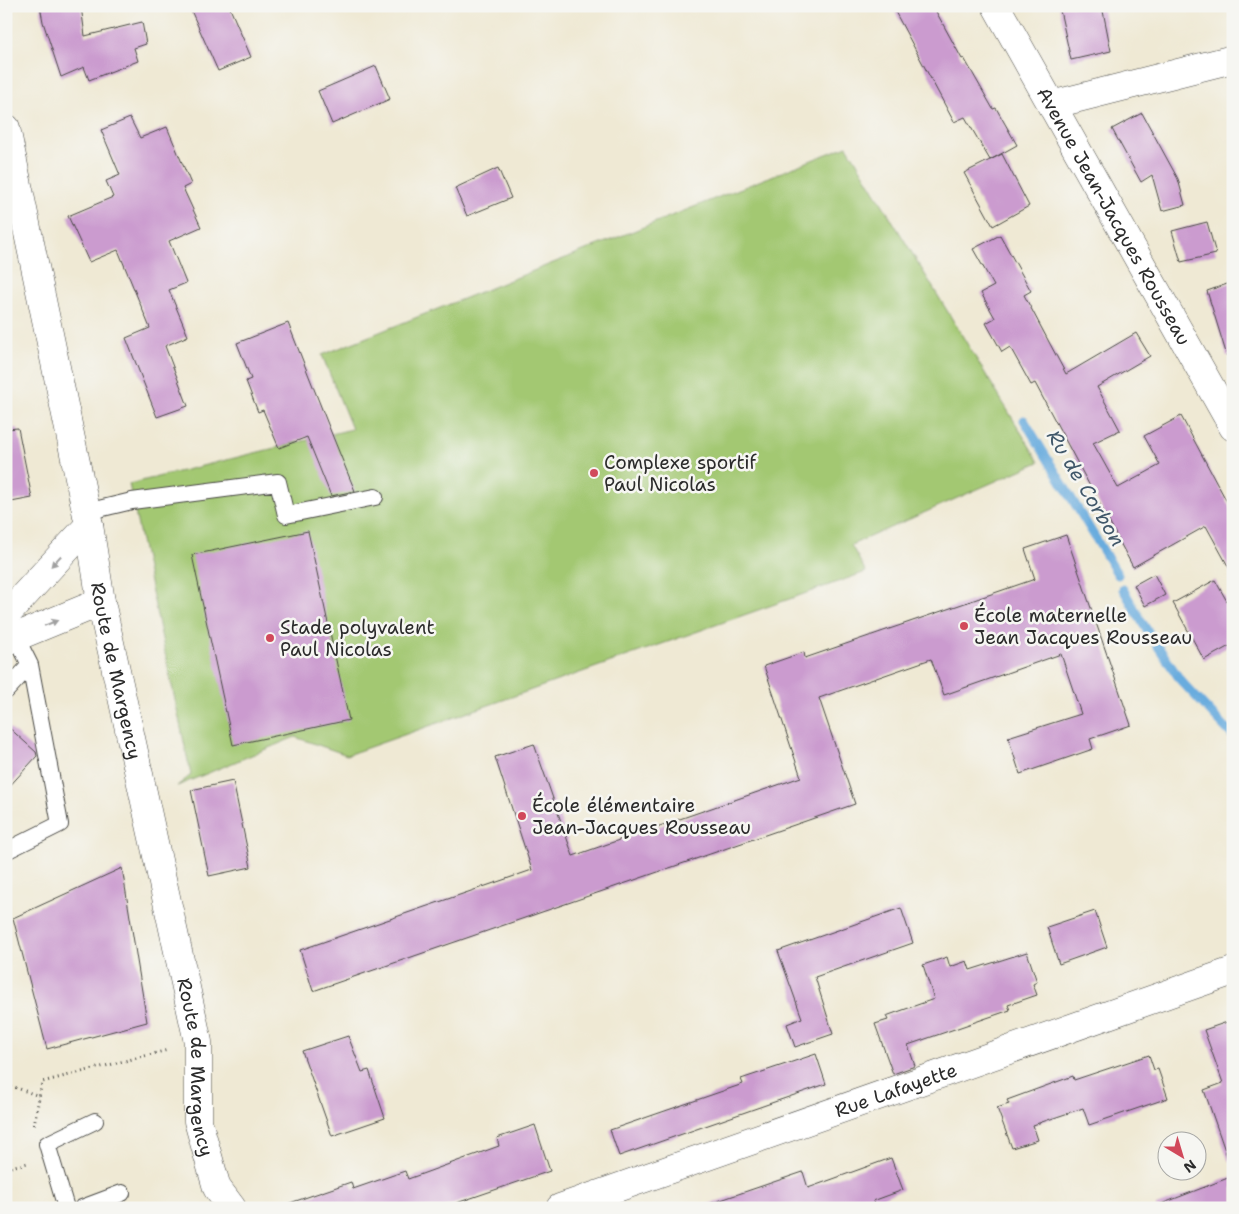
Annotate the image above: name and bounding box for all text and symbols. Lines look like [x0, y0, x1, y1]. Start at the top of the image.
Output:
street label: Avenue Jean-Jacques Rousseau [1031, 83, 1196, 350]
water label: Ru de Corbon [1041, 425, 1131, 551]
place label: Complexe sportif Paul Nicolas [604, 450, 758, 497]
marker: Complexe sportif Paul Nicolas [588, 467, 600, 479]
one-way arrow [50, 555, 62, 567]
street label: Route de Margency [85, 580, 147, 762]
place label: École maternelle Jean Jacques Rousseau [974, 602, 1192, 650]
place label: Stade polyvalent Paul Nicolas [280, 615, 435, 662]
one-way arrow [44, 618, 58, 626]
marker: École maternelle Jean Jacques Rousseau [958, 620, 970, 632]
marker: Stade polyvalent Paul Nicolas [264, 632, 276, 644]
place label: École élémentaire Jean-Jacques Rousseau [532, 792, 751, 840]
marker: École élémentaire Jean-Jacques Rousseau [516, 810, 528, 822]
street label: Route de Margency [171, 975, 219, 1159]
street label: Rue Lafayette [831, 1057, 960, 1123]
north arrow [1156, 1132, 1206, 1182]
text: N [1180, 1156, 1200, 1177]

